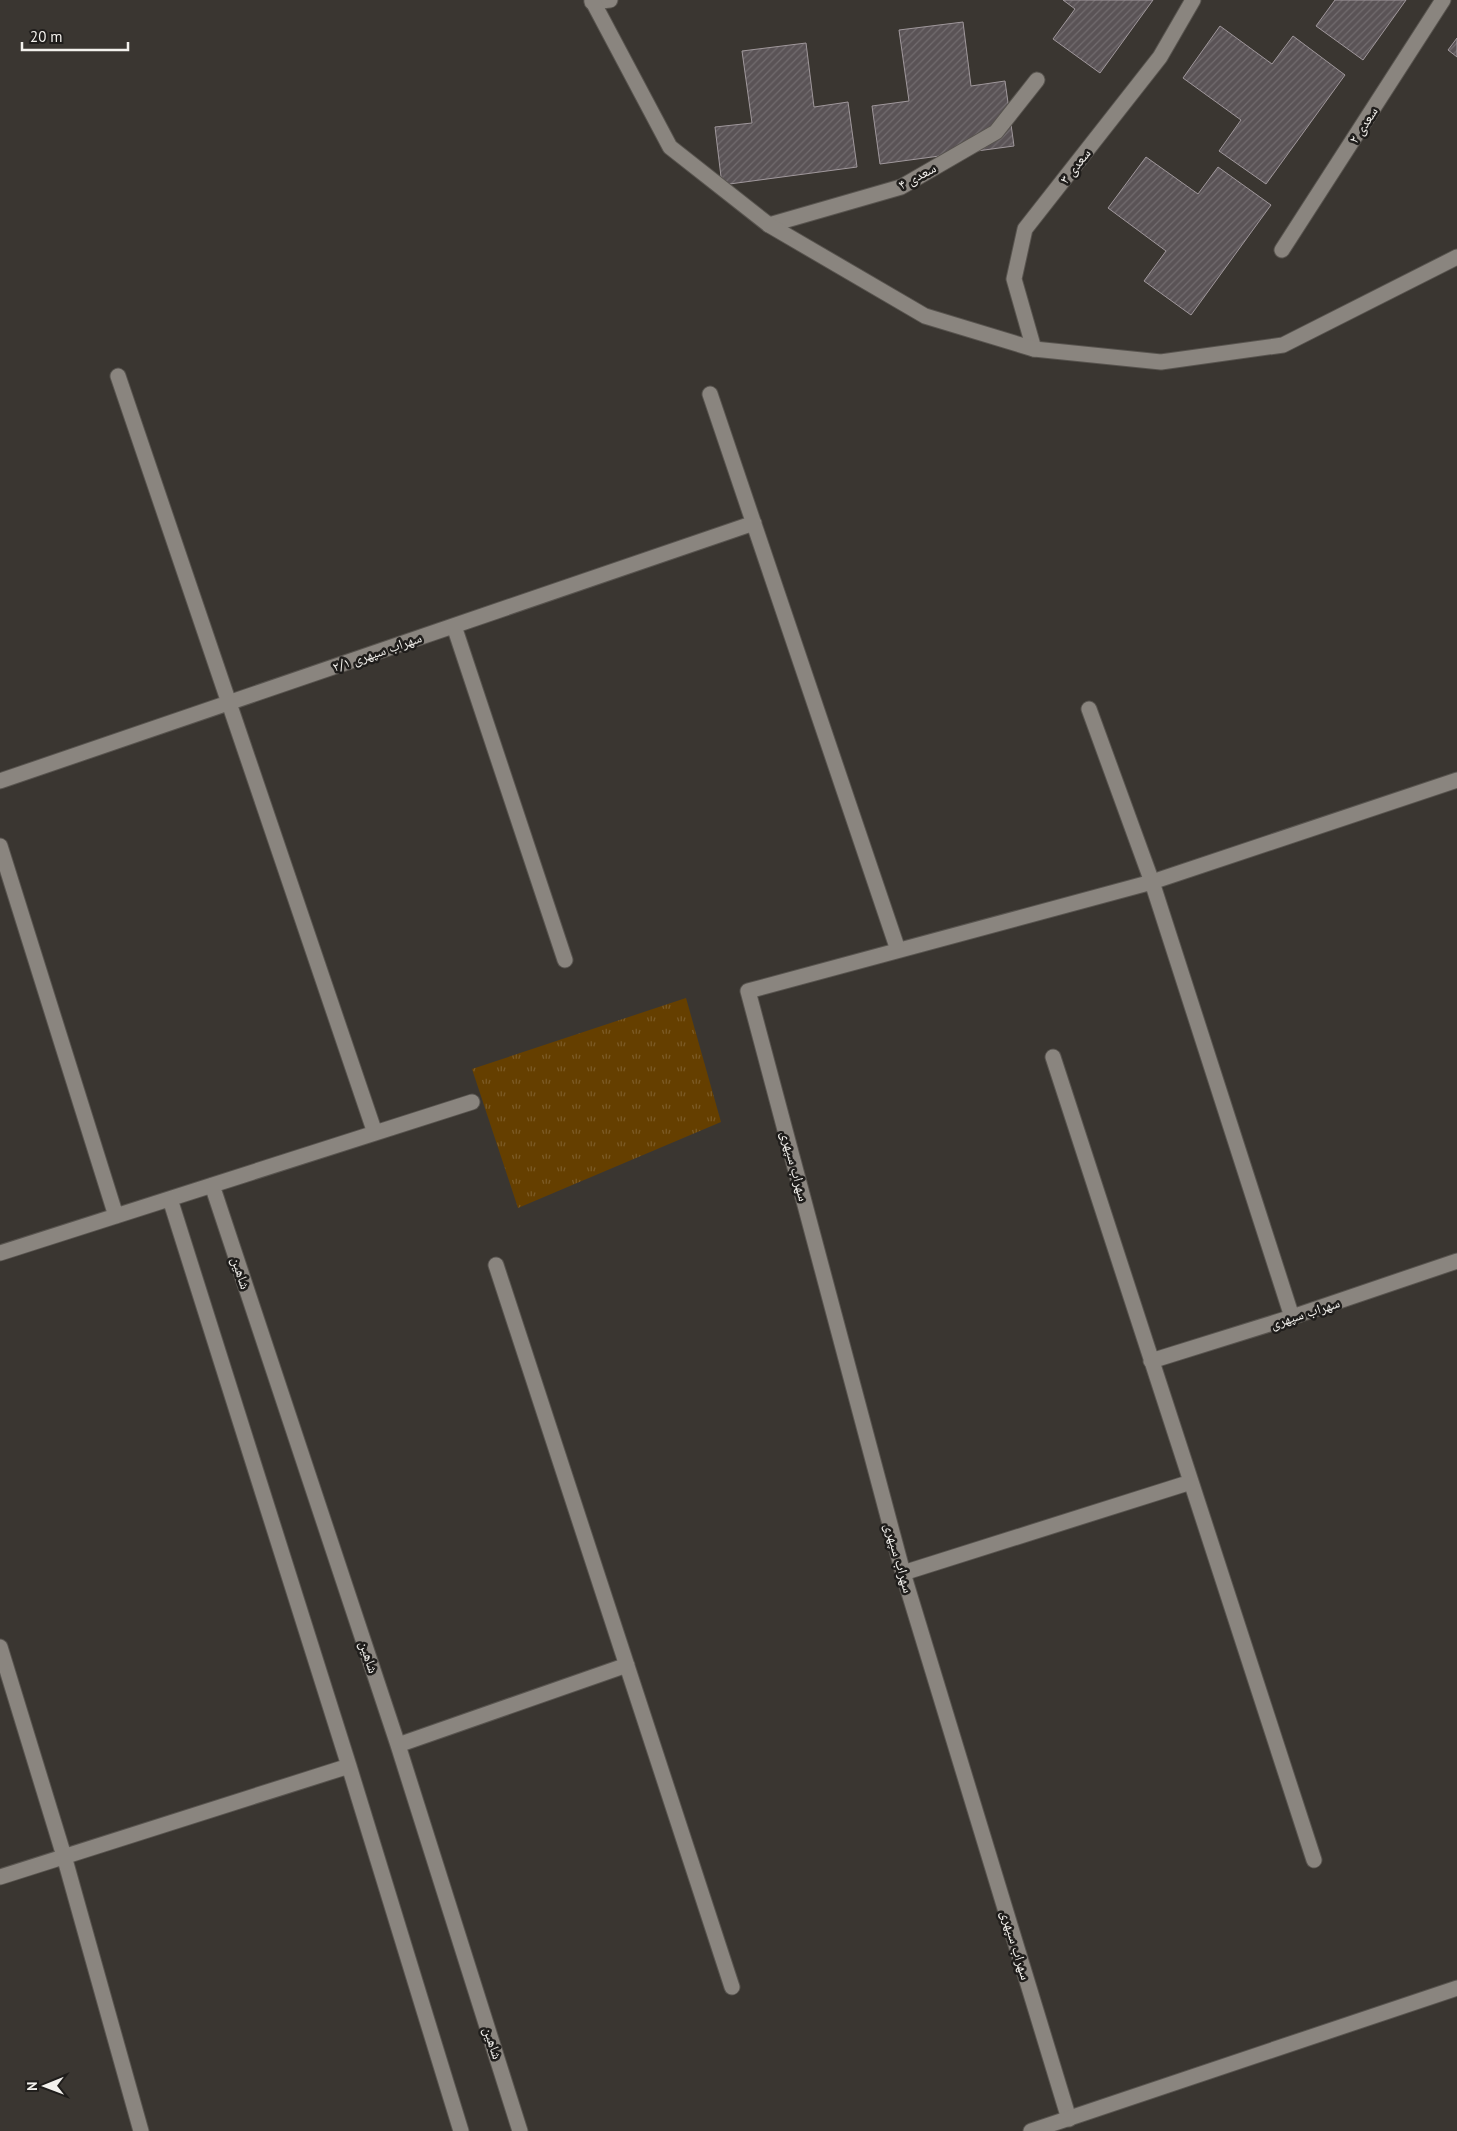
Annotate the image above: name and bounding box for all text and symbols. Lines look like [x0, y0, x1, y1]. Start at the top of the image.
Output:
scale bar [22, 20, 129, 52]
text: 20 m [30, 27, 63, 46]
street label: سعدی ۲ [1344, 103, 1382, 147]
street label: سعدی ۳ [1055, 145, 1095, 187]
street label: سعدی ۴ [895, 159, 939, 193]
street label: سهراب سپهری ۲/۱ [330, 628, 424, 676]
street label: سهراب سپهری [777, 1129, 813, 1203]
street label: شاهین [227, 1254, 255, 1292]
street label: سهراب سپهری [1268, 1293, 1342, 1333]
street label: سهراب سپهری [880, 1521, 918, 1595]
street label: شاهین [355, 1638, 383, 1676]
street label: سهراب سپهری [997, 1908, 1035, 1982]
street label: شاهین [479, 2024, 507, 2062]
north arrow [20, 2061, 70, 2111]
text: N [23, 2081, 41, 2091]

